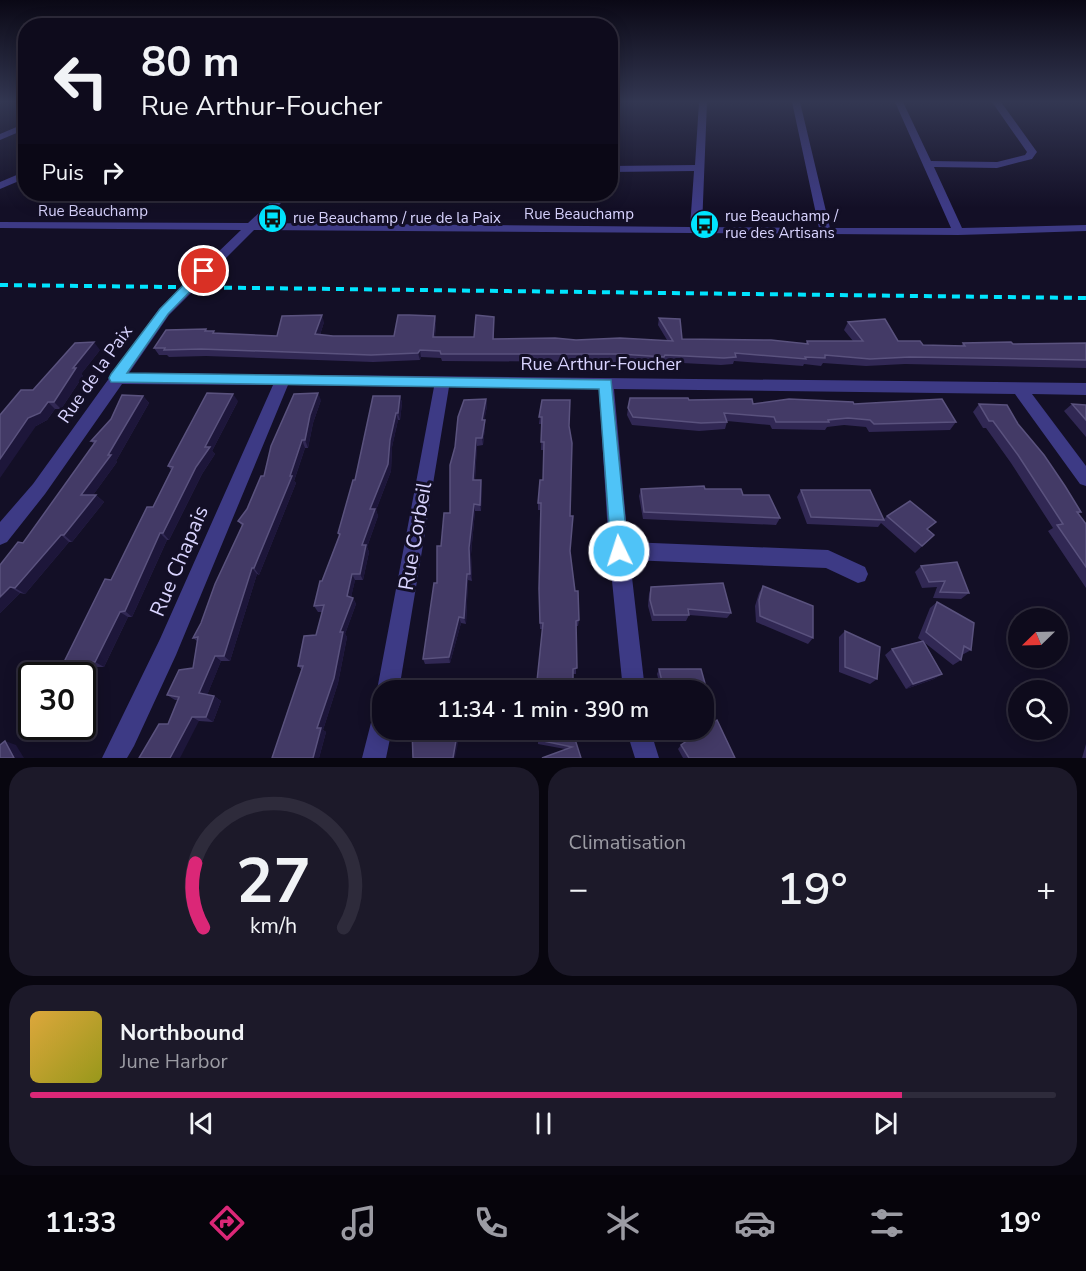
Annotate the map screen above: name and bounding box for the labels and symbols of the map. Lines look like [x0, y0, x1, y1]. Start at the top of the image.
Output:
street label: Rue Beauchamp [38, 201, 148, 221]
bus stop icon: rue Beauchamp / rue de la Paix [256, 202, 288, 234]
street label: Rue Beauchamp [524, 204, 634, 224]
place label: rue Beauchamp / rue des Artisans [725, 206, 839, 243]
place label: rue Beauchamp / rue de la Paix [293, 208, 501, 228]
bus stop icon: rue Beauchamp / rue des Artisans [688, 209, 720, 241]
pin [178, 245, 229, 296]
street label: Rue de la Paix [52, 320, 138, 428]
street label: Rue Arthur-Foucher [521, 352, 682, 376]
street label: Rue Corbeil [392, 479, 438, 592]
street label: Rue Chapais [143, 501, 215, 621]
position arrow [587, 519, 651, 583]
north arrow [1008, 608, 1068, 668]
speed limit sign: 30 [18, 662, 96, 740]

